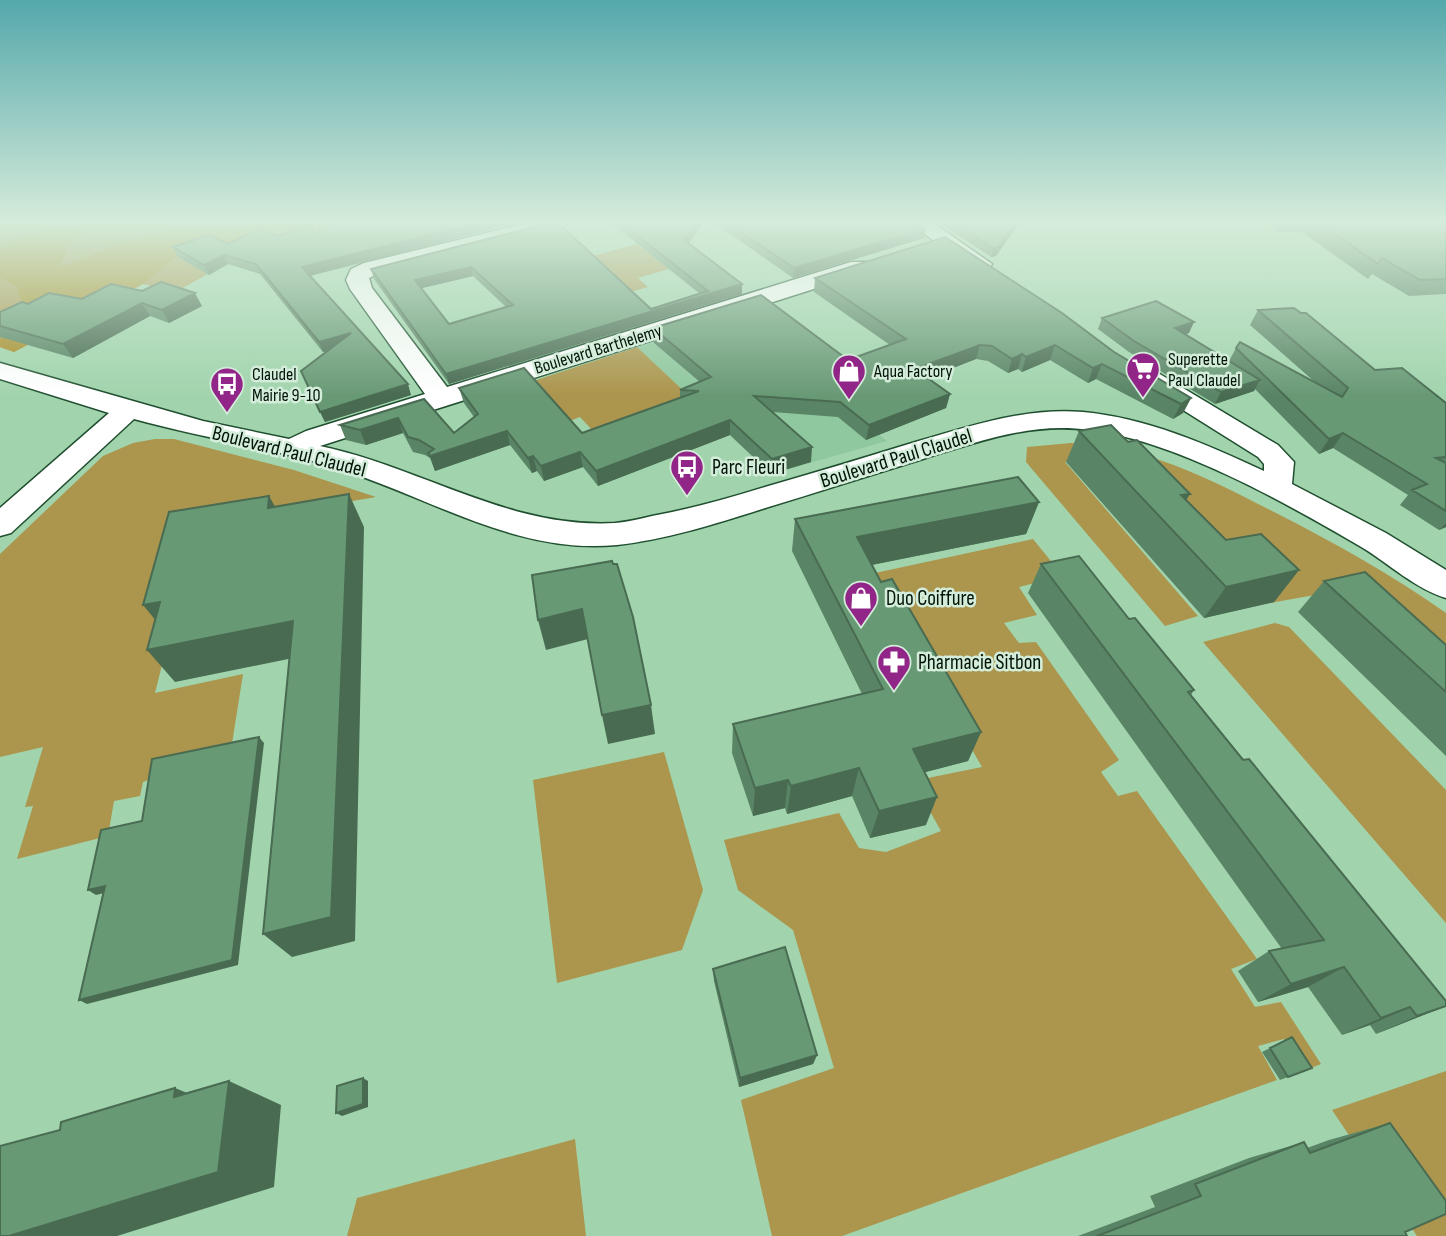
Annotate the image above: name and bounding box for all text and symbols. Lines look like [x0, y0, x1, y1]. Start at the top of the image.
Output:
street label: Boulevard Barthelemy [532, 320, 664, 379]
place label: Superette Paul Claudel [1168, 349, 1241, 391]
supermarket icon: Superette Paul Claudel [1124, 350, 1162, 399]
shop icon: Aqua Factory [830, 352, 868, 401]
place label: Aqua Factory [873, 361, 952, 382]
place label: Claudel Mairie 9-10 [252, 364, 321, 406]
bus stop icon: Claudel Mairie 9-10 [208, 365, 246, 414]
street label: Boulevard Paul Claudel [209, 420, 368, 483]
street label: Boulevard Paul Claudel [817, 424, 975, 493]
bus stop icon: Parc Fleuri [668, 448, 706, 497]
place label: Parc Fleuri [712, 455, 785, 480]
shop icon: Duo Coiffure [842, 579, 880, 628]
place label: Duo Coiffure [886, 586, 975, 611]
pharmacy icon: Pharmacie Sitbon [875, 643, 913, 692]
place label: Pharmacie Sitbon [918, 650, 1041, 675]

